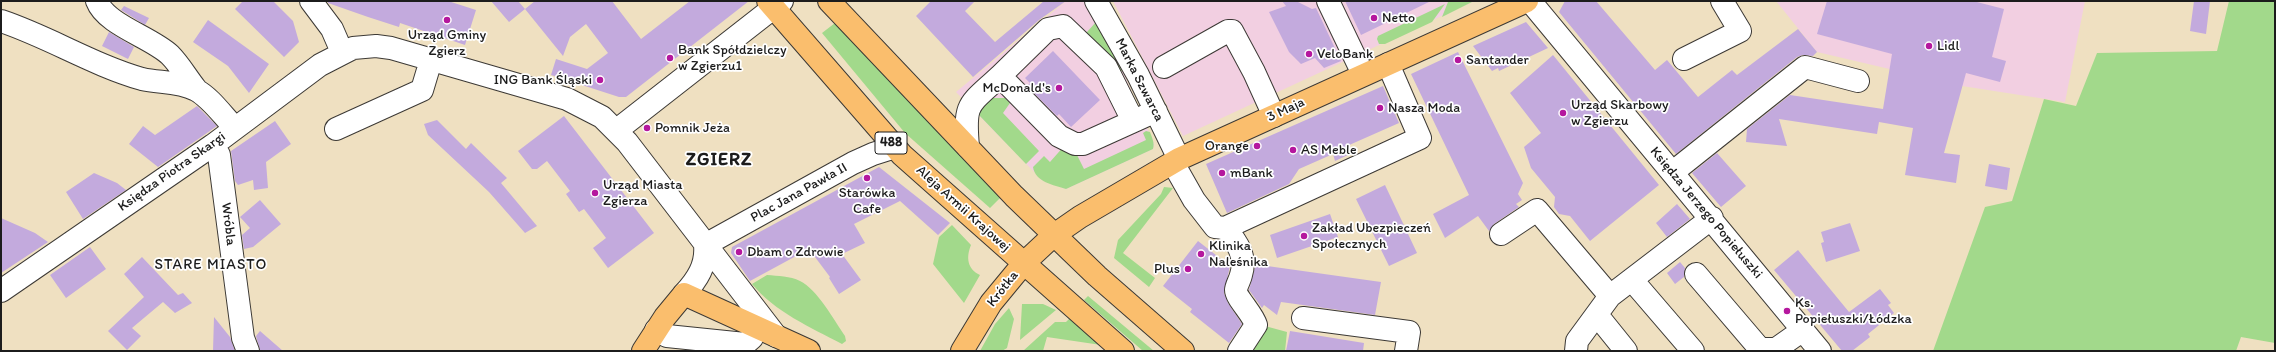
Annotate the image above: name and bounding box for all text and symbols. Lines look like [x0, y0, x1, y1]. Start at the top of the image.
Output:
place label: Netto [1382, 10, 1415, 26]
marker: Netto [1369, 13, 1379, 23]
marker: Urząd Gminy Zgierz [442, 15, 452, 25]
place label: Urząd Gminy Zgierz [408, 27, 486, 60]
street label: Marka Szwarca [1111, 36, 1167, 124]
place label: Lidl [1937, 38, 1959, 54]
marker: Lidl [1924, 41, 1934, 51]
place label: Bank Spółdzielczy w Zgierzu1 [678, 42, 787, 74]
place label: VeloBank [1317, 46, 1373, 62]
marker: VeloBank [1304, 49, 1314, 59]
place label: Santander [1466, 52, 1529, 68]
marker: Bank Spółdzielczy w Zgierzu1 [665, 53, 675, 63]
marker: Santander [1453, 55, 1463, 65]
place label: ING Bank Śląski [494, 72, 592, 88]
marker: ING Bank Śląski [595, 75, 605, 85]
place label: McDonald's [983, 80, 1051, 96]
marker: McDonald's [1054, 83, 1064, 93]
street label: 3 Maja [1265, 94, 1307, 126]
place label: Urząd Skarbowy w Zgierzu [1571, 97, 1668, 130]
place label: Nasza Moda [1388, 100, 1460, 116]
marker: Nasza Moda [1375, 103, 1385, 113]
marker: Urząd Skarbowy w Zgierzu [1558, 108, 1568, 118]
place label: Pomnik Jeża [655, 120, 730, 136]
marker: Pomnik Jeża [642, 123, 652, 133]
street label: Księdza Piotra Skargi [115, 129, 229, 215]
road number: 488 [875, 132, 907, 154]
place label: Orange [1205, 138, 1249, 154]
marker: Orange [1252, 141, 1262, 151]
place label: AS Meble [1301, 142, 1357, 158]
street label: Księdza Jerzego Popiełuszki [1646, 144, 1766, 282]
marker: AS Meble [1288, 145, 1298, 155]
district label: ZGIERZ [686, 149, 752, 171]
street label: Plac Jana Pawła II [748, 160, 850, 226]
street label: Aleja Armii Krajowej [912, 162, 1014, 256]
place label: mBank [1230, 165, 1273, 181]
marker: mBank [1217, 168, 1227, 178]
marker: Starówka Cafe [862, 173, 872, 183]
place label: Urząd Miasta Zgierza [603, 177, 682, 210]
place label: Starówka Cafe [839, 185, 895, 218]
marker: Urząd Miasta Zgierza [590, 188, 600, 198]
street label: Wróbla [217, 202, 239, 246]
place label: Zakład Ubezpieczeń Społecznych [1312, 220, 1431, 252]
marker: Zakład Ubezpieczeń Społecznych [1299, 231, 1309, 241]
place label: Klinika Naleśnika [1209, 238, 1268, 270]
place label: Dbam o Zdrowie [747, 244, 844, 260]
marker: Dbam o Zdrowie [734, 247, 744, 257]
marker: Klinika Naleśnika [1196, 249, 1206, 259]
district label: STARE MIASTO [154, 256, 268, 274]
place label: Plus [1154, 261, 1180, 277]
marker: Plus [1183, 264, 1193, 274]
street label: Krótka [984, 268, 1022, 310]
place label: Ks. Popiełuszki/Łódzka [1795, 295, 1912, 328]
marker: Ks. Popiełuszki/Łódzka [1782, 306, 1792, 316]

